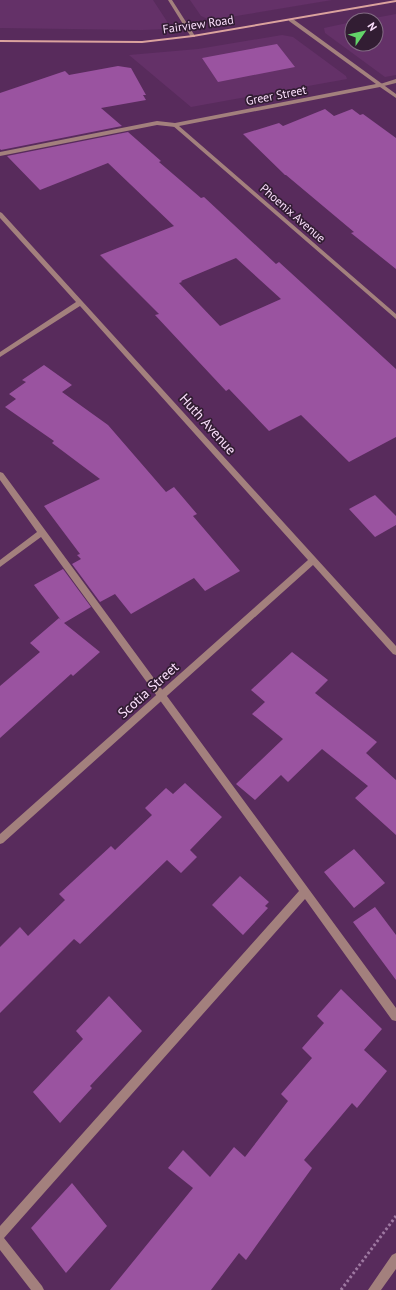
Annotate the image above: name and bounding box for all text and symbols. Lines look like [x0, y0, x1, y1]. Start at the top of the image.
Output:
street label: Fairview Road [162, 12, 234, 36]
north arrow [344, 12, 384, 52]
text: N [364, 19, 380, 33]
street label: Greer Street [244, 82, 308, 108]
street label: Phoenix Avenue [257, 181, 329, 245]
street label: Huth Avenue [176, 390, 240, 458]
street label: Scotia Street [114, 658, 182, 722]

